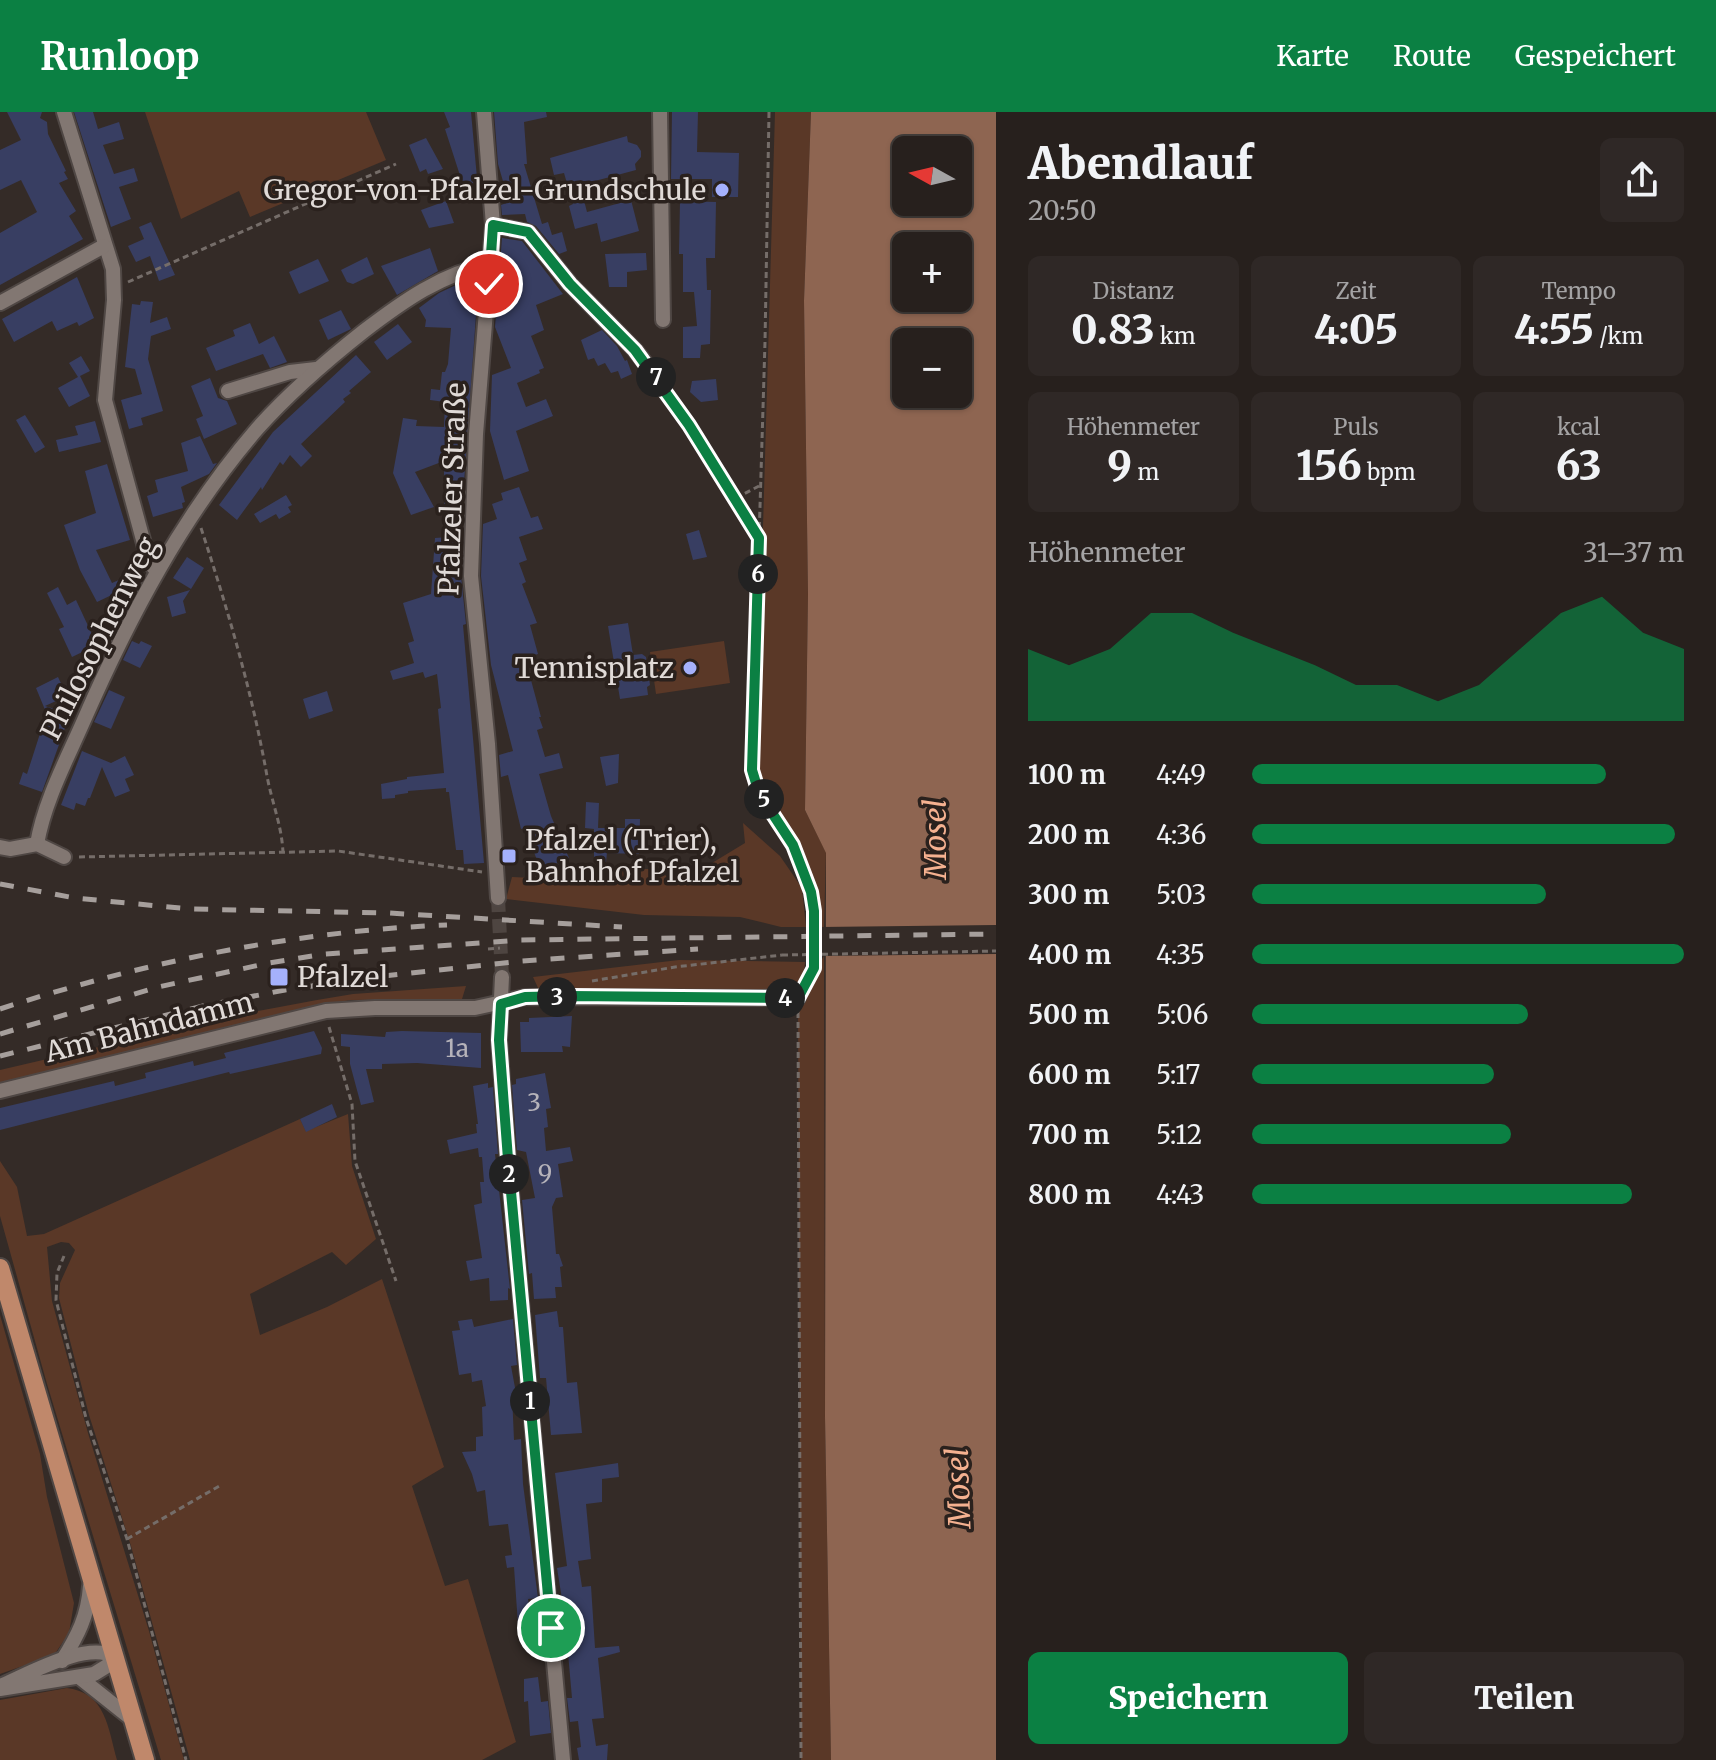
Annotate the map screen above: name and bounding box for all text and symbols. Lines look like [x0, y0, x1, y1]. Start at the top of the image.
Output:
text: Runloop [40, 33, 200, 80]
text: Karte [1276, 38, 1349, 74]
text: Route [1393, 38, 1471, 74]
text: Gespeichert [1515, 38, 1676, 74]
north arrow [892, 136, 972, 216]
map controls [892, 136, 972, 408]
text: Abendlauf [1028, 136, 1253, 191]
button: share [1600, 138, 1684, 222]
place label: Gregor-von-Pfalzel-Grundschule [264, 172, 706, 208]
marker: Gregor-von-Pfalzel-Grundschule [713, 181, 731, 199]
text: 20:50 [1028, 194, 1096, 227]
button: + [892, 232, 972, 312]
pin [455, 250, 523, 318]
icon: check [467, 262, 511, 306]
text: Distanz [1093, 277, 1174, 305]
text: Zeit [1335, 277, 1377, 305]
text: Tempo [1541, 277, 1616, 305]
text: 0.83 [1071, 305, 1155, 355]
text: 4:05 [1314, 305, 1398, 355]
text: 4:55 [1514, 305, 1594, 355]
text: km [1155, 322, 1196, 350]
text: /km [1594, 322, 1643, 350]
button: − [892, 328, 972, 408]
pin: 7 [636, 357, 676, 397]
text: 7 [649, 363, 663, 391]
street label: Pfalzeler Straße [430, 382, 474, 596]
text: Höhenmeter [1067, 413, 1200, 441]
text: Puls [1333, 413, 1379, 441]
text: kcal [1557, 413, 1600, 441]
text: 9 [1107, 441, 1132, 491]
text: 156 [1296, 441, 1362, 491]
text: 63 [1556, 441, 1602, 491]
text: m [1132, 458, 1159, 486]
text: bpm [1362, 458, 1416, 486]
street label: Philosophenweg [32, 530, 166, 746]
text: Höhenmeter [1028, 536, 1186, 569]
text: 31–37 m [1583, 536, 1684, 569]
pin: 6 [738, 554, 778, 594]
text: 6 [751, 560, 765, 588]
place label: Tennisplatz [515, 650, 674, 686]
marker: Tennisplatz [681, 659, 699, 677]
text: 100 m [1028, 758, 1106, 791]
text: 4:49 [1156, 758, 1206, 791]
pin: 5 [744, 779, 784, 819]
text: 5 [758, 785, 770, 813]
water label: Mosel [916, 799, 954, 881]
text: 200 m [1028, 818, 1110, 851]
text: 4:36 [1156, 818, 1207, 851]
place label: Pfalzel (Trier), Bahnhof Pfalzel [525, 822, 740, 890]
marker: Pfalzel (Trier), Bahnhof Pfalzel [500, 847, 518, 865]
text: 300 m [1028, 878, 1109, 911]
text: 5:03 [1156, 878, 1206, 911]
text: 400 m [1028, 938, 1111, 971]
text: 4:35 [1156, 938, 1205, 971]
place label: Pfalzel [297, 959, 388, 995]
marker: Pfalzel [268, 966, 290, 988]
pin: 3 [537, 977, 577, 1017]
pin: 4 [765, 978, 805, 1018]
text: 3 [551, 983, 563, 1011]
street label: Am Bahndamm [40, 984, 257, 1071]
text: 4 [778, 984, 792, 1012]
text: 500 m [1028, 998, 1110, 1031]
text: 5:06 [1156, 998, 1208, 1031]
house number: 1a [445, 1033, 469, 1064]
text: 600 m [1028, 1058, 1111, 1091]
text: 5:17 [1156, 1058, 1200, 1091]
house number: 3 [527, 1087, 541, 1118]
text: 700 m [1028, 1118, 1110, 1151]
text: 5:12 [1156, 1118, 1202, 1151]
pin: 2 [489, 1154, 529, 1194]
house number: 9 [538, 1158, 552, 1189]
text: 2 [503, 1160, 515, 1188]
text: 800 m [1028, 1178, 1111, 1211]
text: 4:43 [1156, 1178, 1204, 1211]
pin: 1 [510, 1381, 550, 1421]
text: 1 [525, 1387, 535, 1415]
water label: Mosel [938, 1447, 978, 1531]
pin [517, 1594, 585, 1662]
icon: arrive [529, 1606, 573, 1650]
button: Speichern [1028, 1652, 1348, 1744]
button: Teilen [1364, 1652, 1684, 1744]

